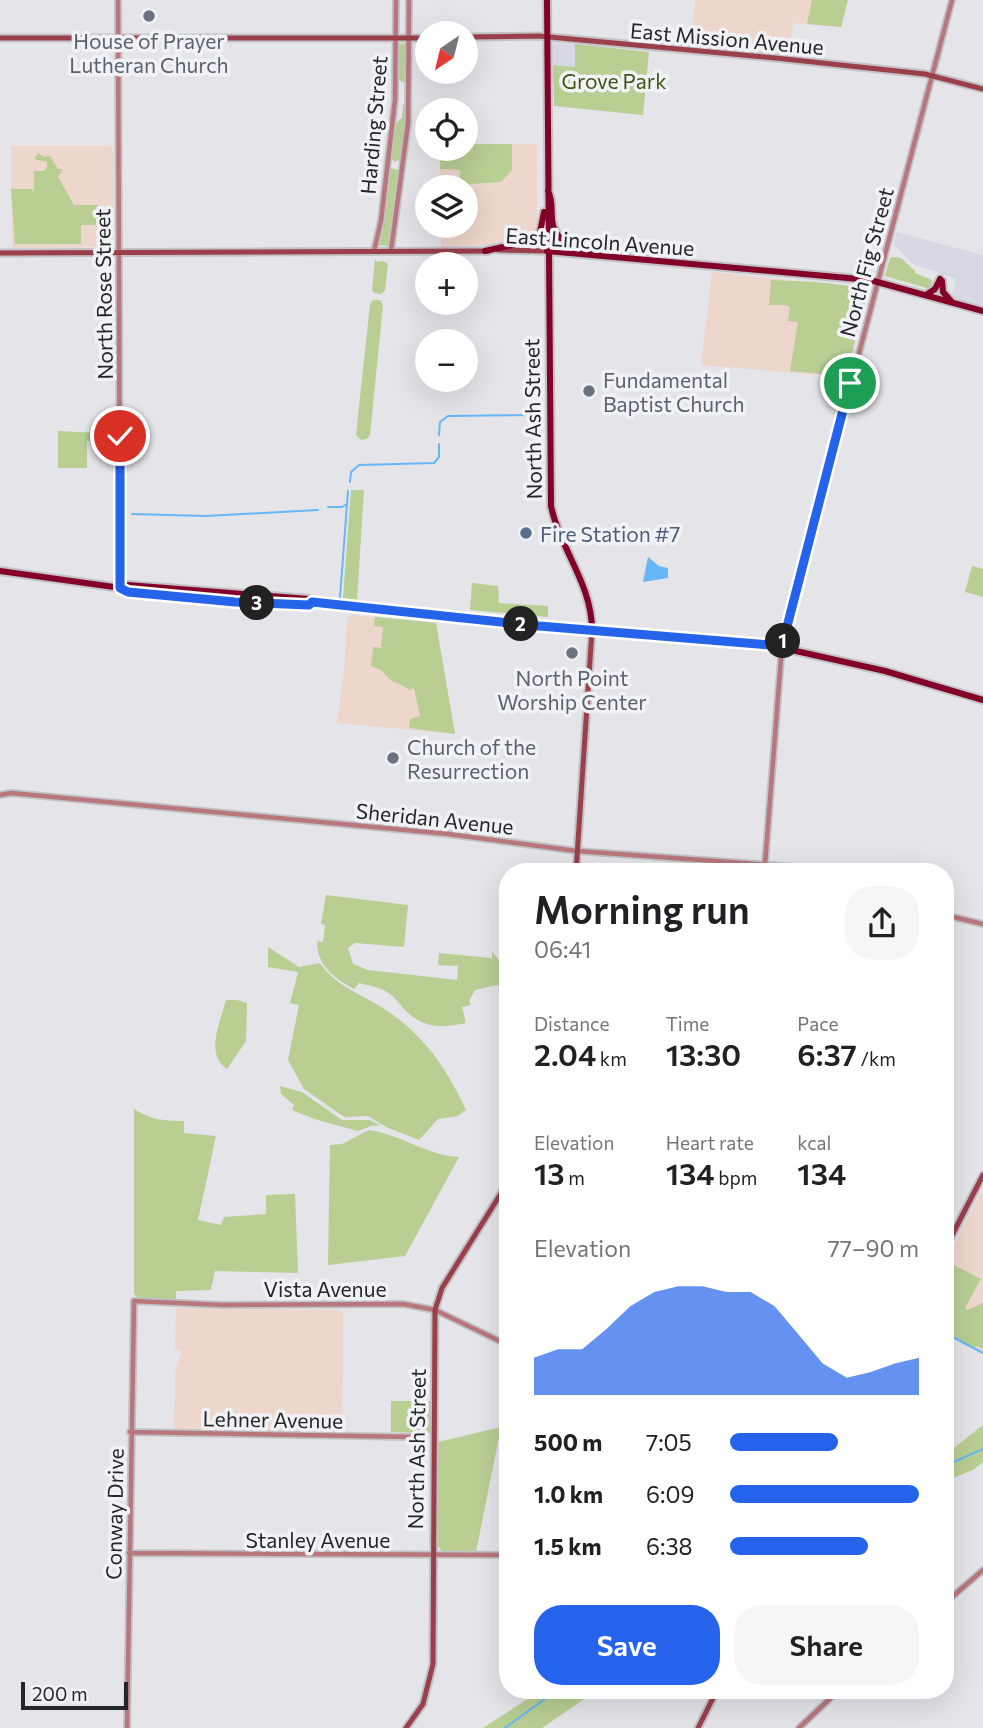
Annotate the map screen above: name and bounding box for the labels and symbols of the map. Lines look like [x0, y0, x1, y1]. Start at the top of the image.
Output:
marker: House of Prayer Lutheran Church [141, 8, 157, 24]
street label: East Mission Avenue [629, 17, 825, 59]
north arrow [415, 21, 478, 84]
place label: House of Prayer Lutheran Church [69, 28, 229, 77]
street label: Harding Street [354, 55, 392, 195]
park label: Grove Park [561, 68, 667, 93]
street label: North Fig Street [834, 185, 898, 339]
street label: North Rose Street [89, 208, 117, 380]
street label: East Lincoln Avenue [505, 222, 695, 260]
street label: North Ash Street [518, 338, 546, 500]
pin [820, 353, 880, 413]
place label: Fundamental Baptist Church [603, 367, 745, 416]
marker: Fundamental Baptist Church [581, 383, 597, 399]
pin [90, 406, 150, 466]
place label: Fire Station #7 [540, 521, 680, 546]
marker: Fire Station #7 [518, 525, 534, 541]
pin: 3 [240, 586, 274, 620]
pin: 2 [504, 606, 538, 642]
pin: 1 [766, 624, 800, 658]
marker: North Point Worship Center [564, 645, 580, 661]
place label: North Point Worship Center [497, 665, 647, 714]
place label: Church of the Resurrection [407, 734, 536, 783]
marker: Church of the Resurrection [385, 750, 401, 766]
street label: Sheridan Avenue [355, 797, 515, 839]
street label: Vista Avenue [264, 1276, 386, 1301]
street label: North Ash Street [402, 1368, 430, 1530]
street label: Lehner Avenue [202, 1405, 344, 1433]
street label: Conway Drive [100, 1448, 128, 1580]
street label: Stanley Avenue [246, 1527, 390, 1552]
scale bar [21, 1679, 128, 1711]

